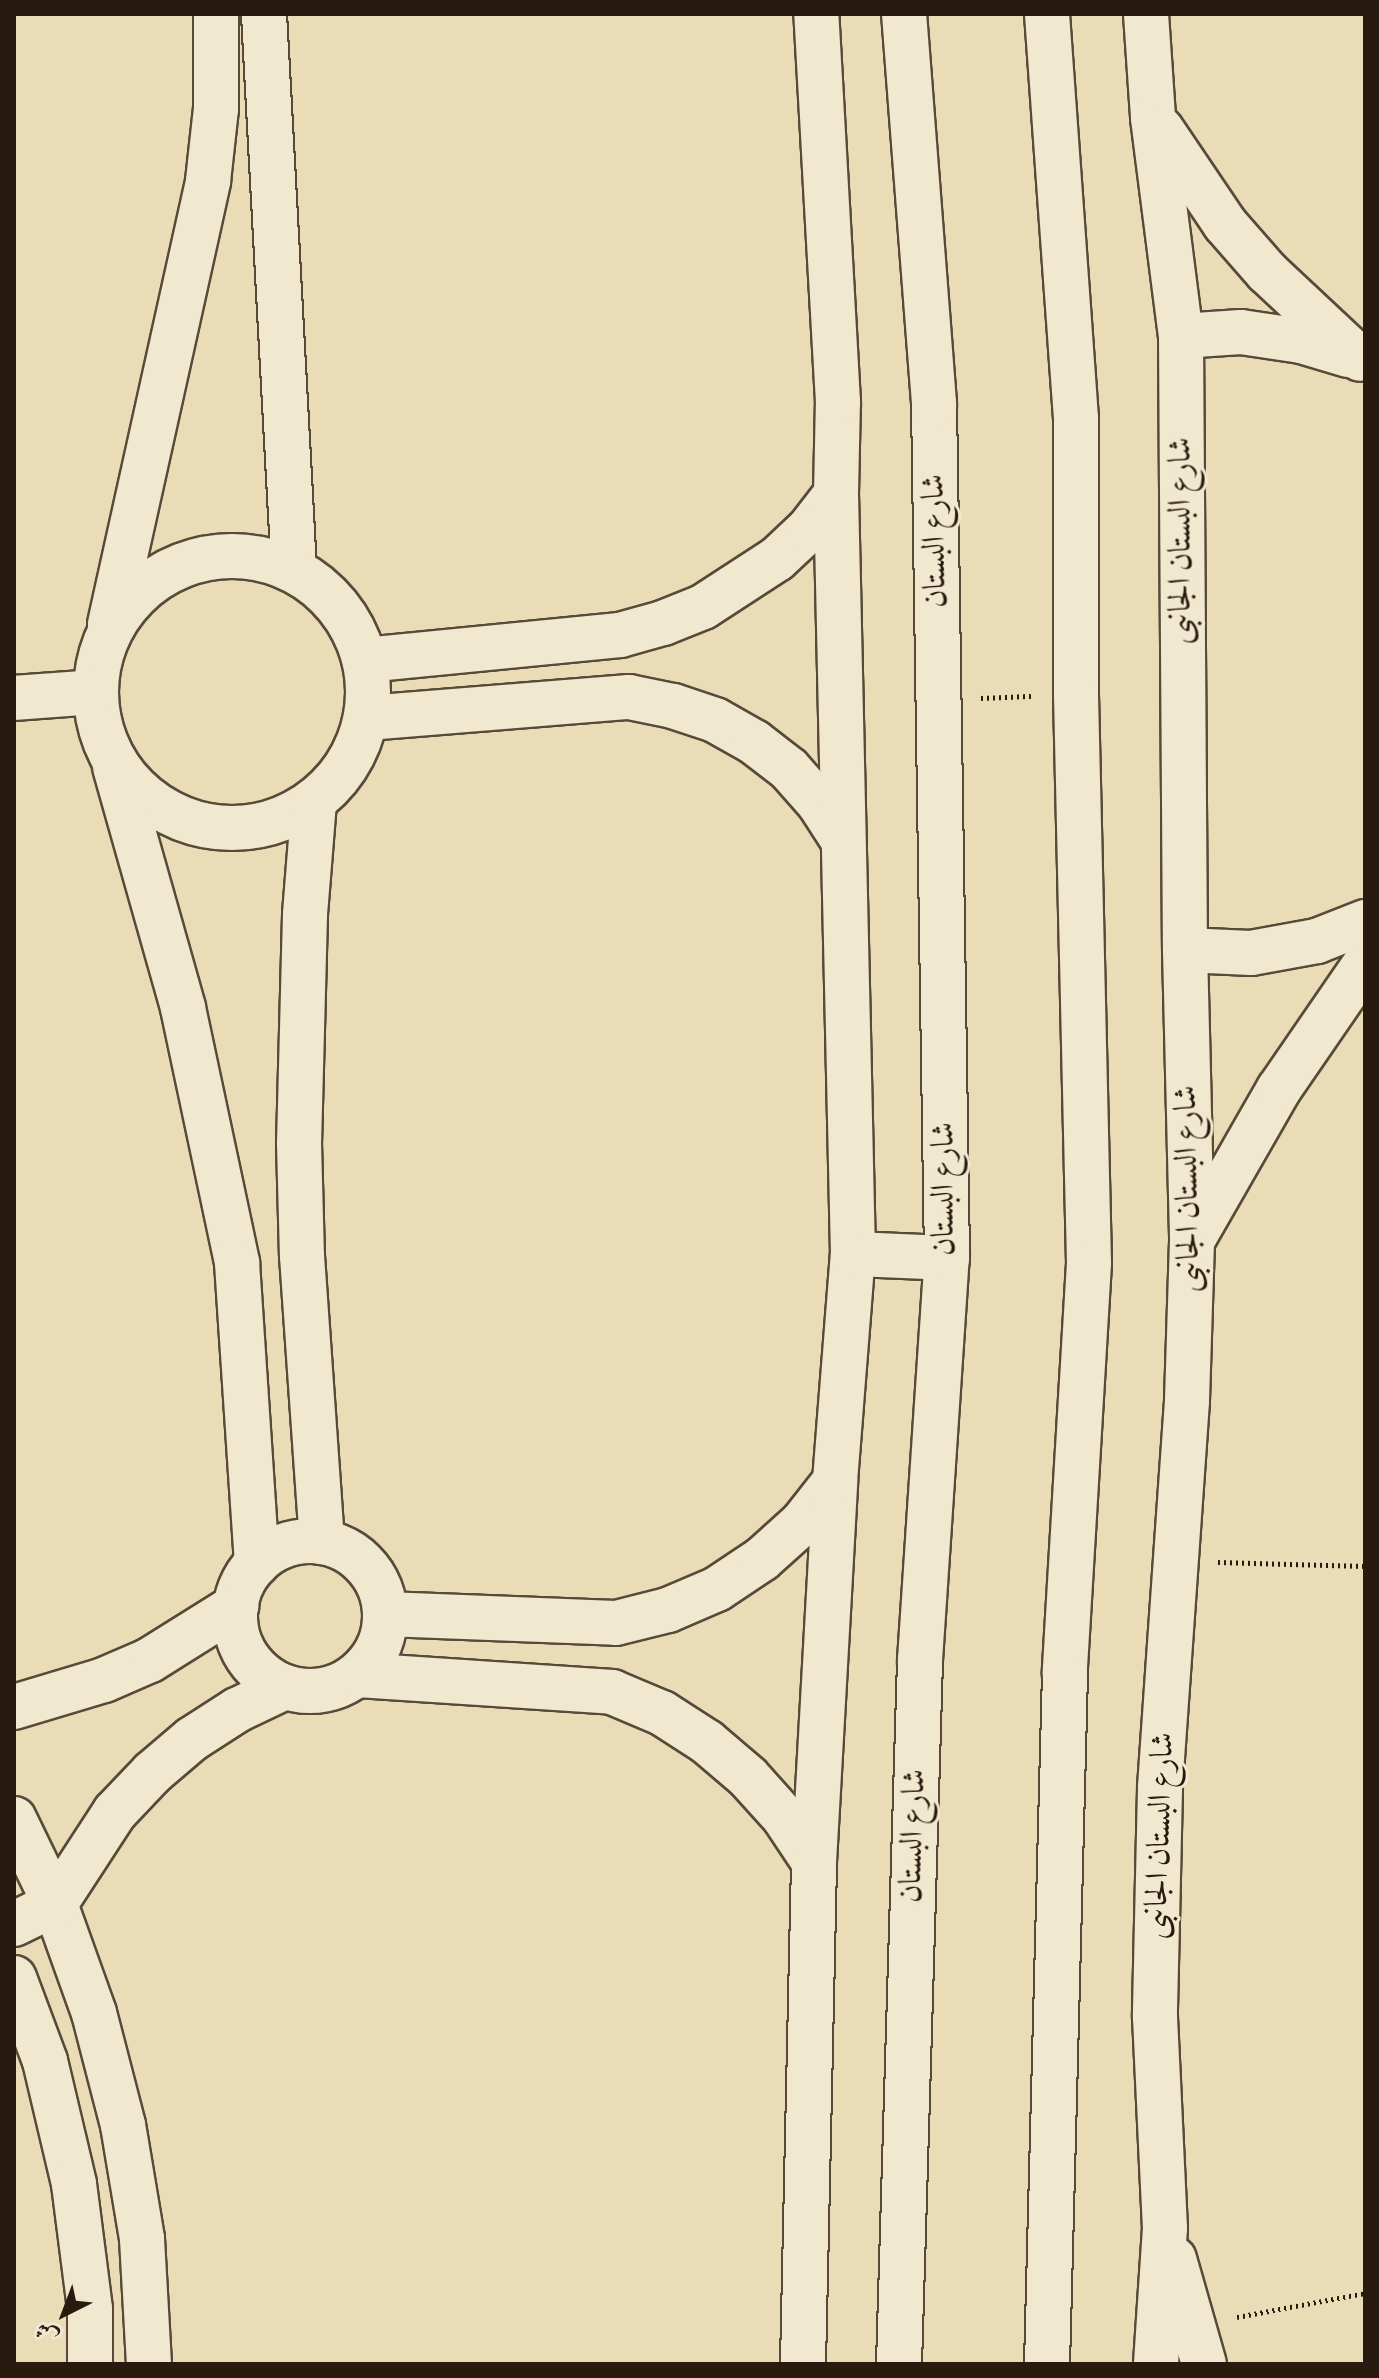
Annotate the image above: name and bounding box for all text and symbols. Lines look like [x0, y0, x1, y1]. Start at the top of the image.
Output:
street label: شارع البستان الجانبى [1163, 437, 1201, 645]
street label: شارع البستان [916, 474, 956, 608]
street label: شارع البستان الجانبى [1168, 1085, 1210, 1293]
street label: شارع البستان [926, 1122, 964, 1256]
street label: شارع البستان الجانبى [1138, 1732, 1184, 1940]
street label: شارع البستان [892, 1768, 936, 1904]
north arrow [24, 2274, 104, 2354]
text: ش [29, 2313, 66, 2351]

